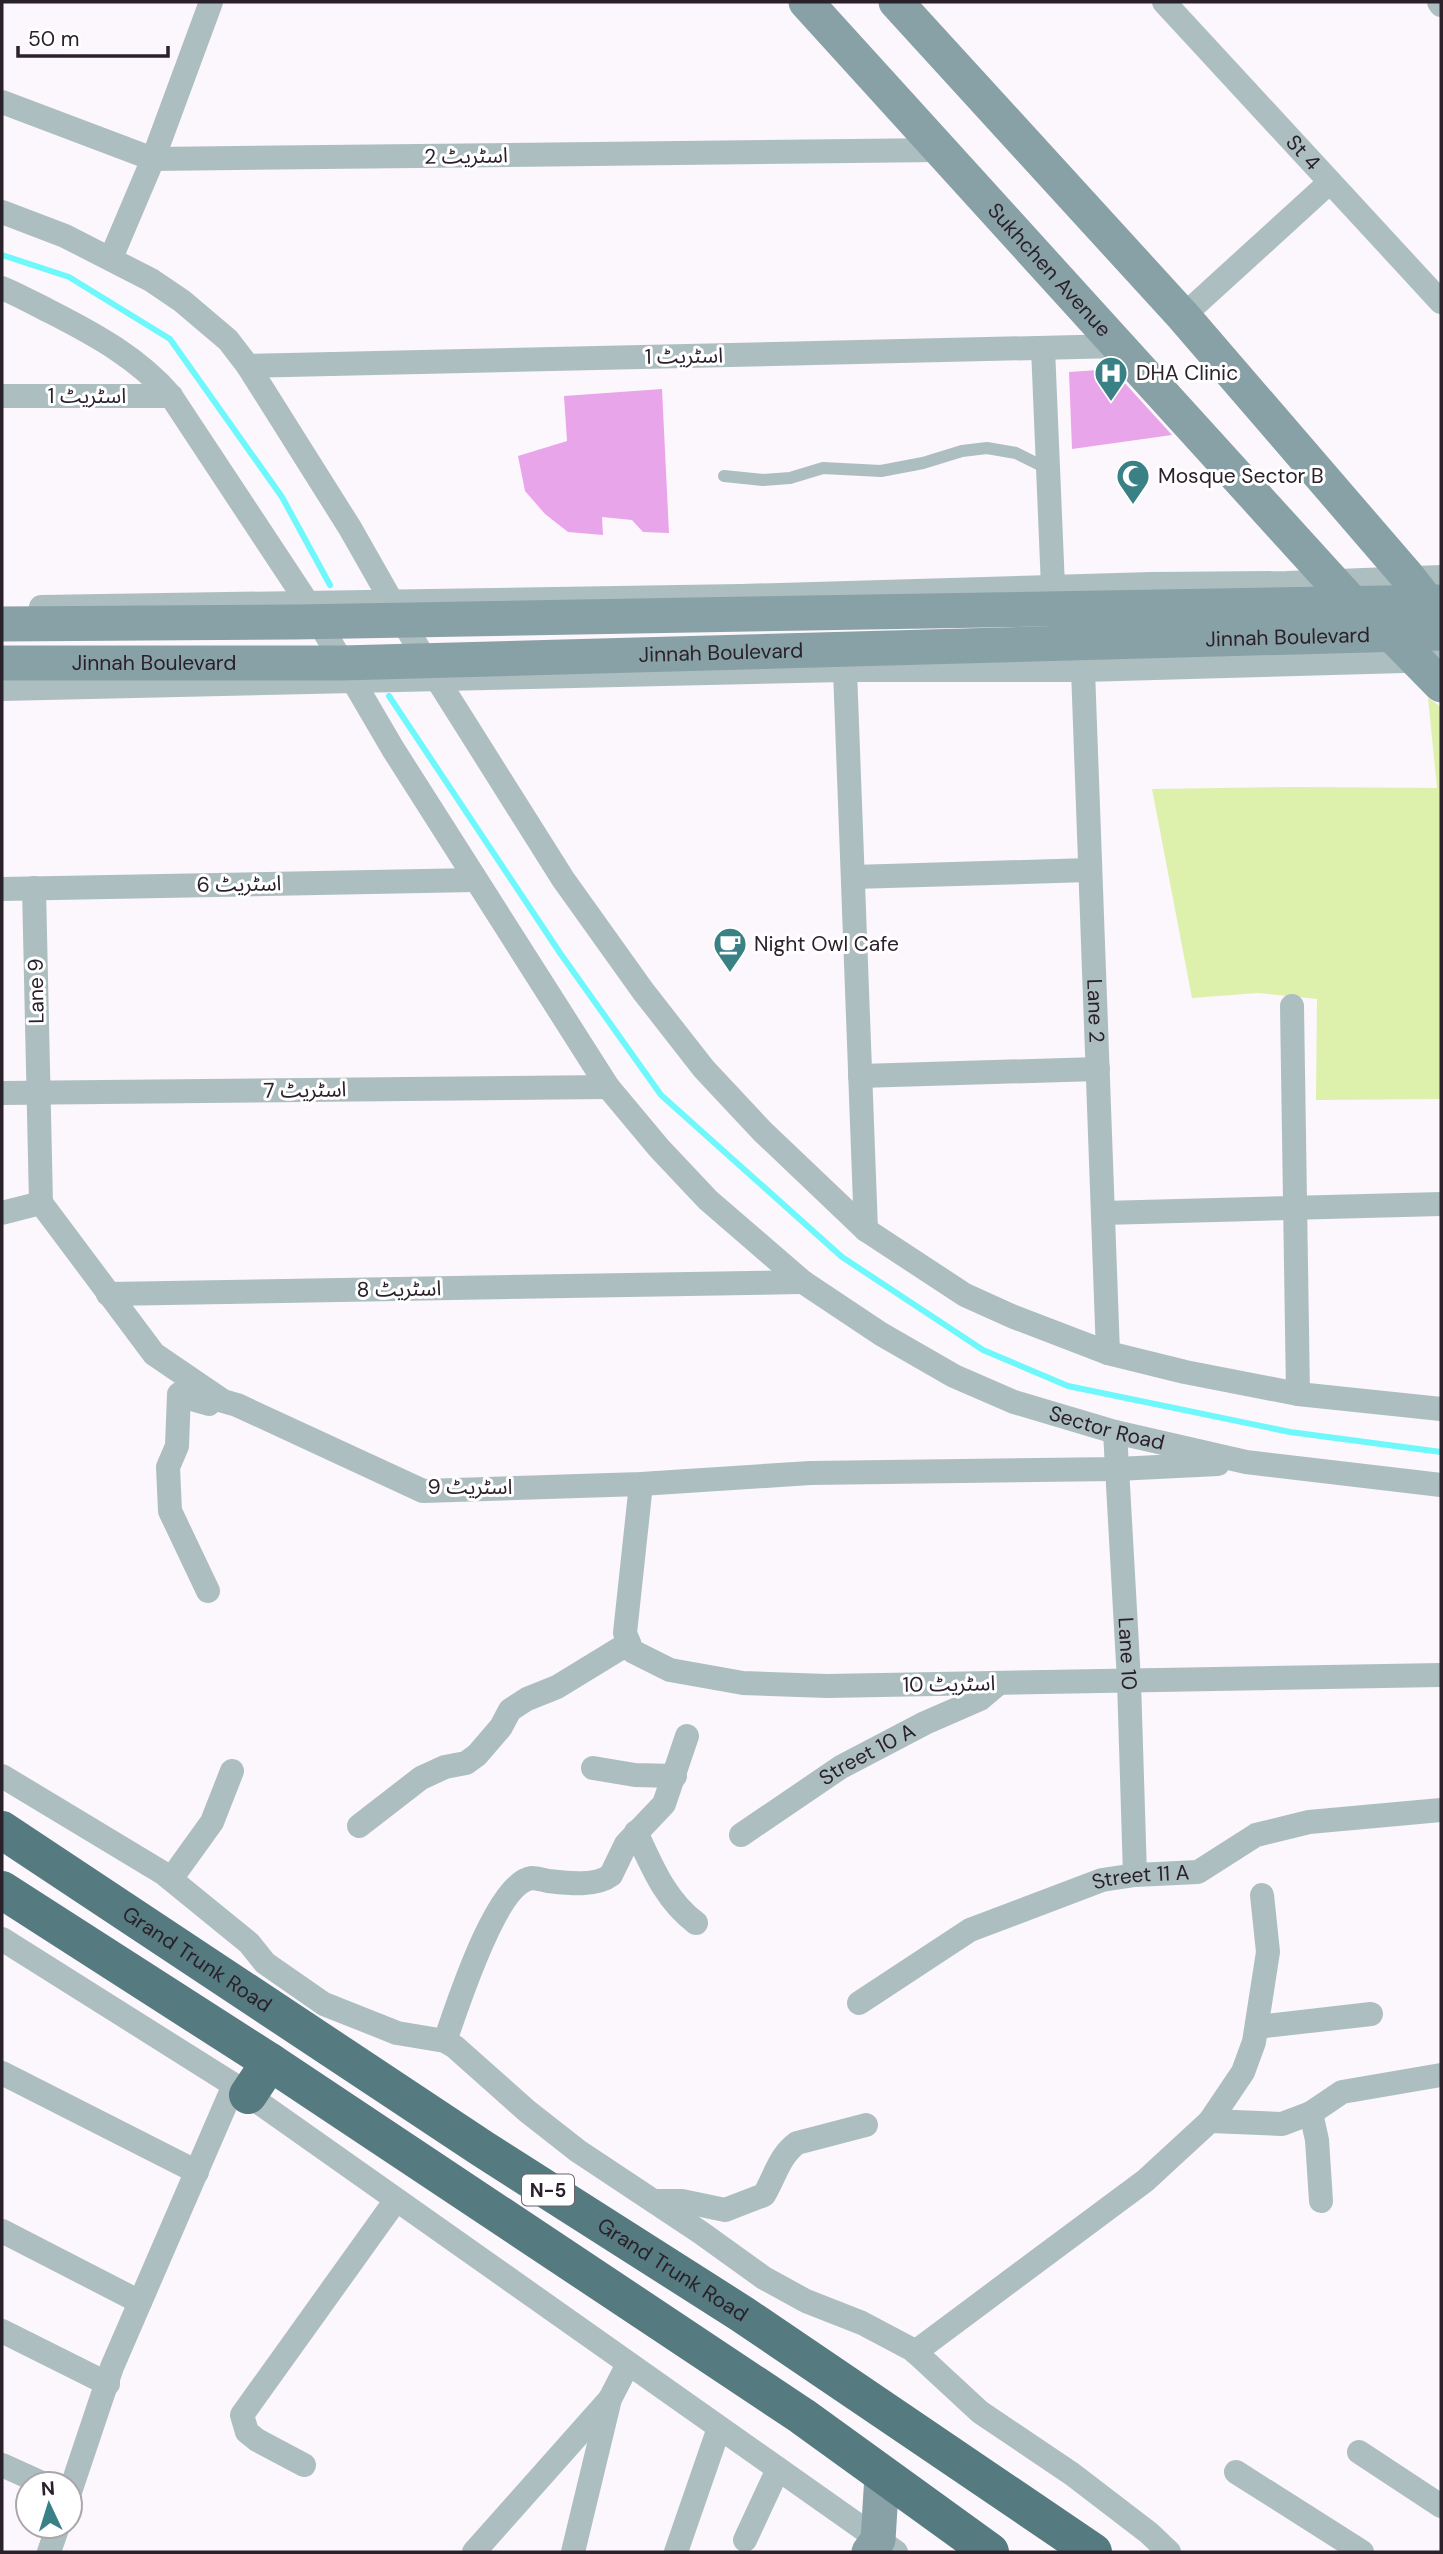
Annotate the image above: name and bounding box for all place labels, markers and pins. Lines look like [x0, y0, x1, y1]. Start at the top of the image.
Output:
hospital icon: DHA Clinic [1092, 354, 1130, 403]
place label: DHA Clinic [1136, 359, 1238, 387]
mosque icon: Mosque Sector B [1114, 457, 1152, 506]
place label: Mosque Sector B [1158, 462, 1324, 490]
cafe icon: Night Owl Cafe [711, 925, 749, 974]
place label: Night Owl Cafe [754, 930, 899, 958]

